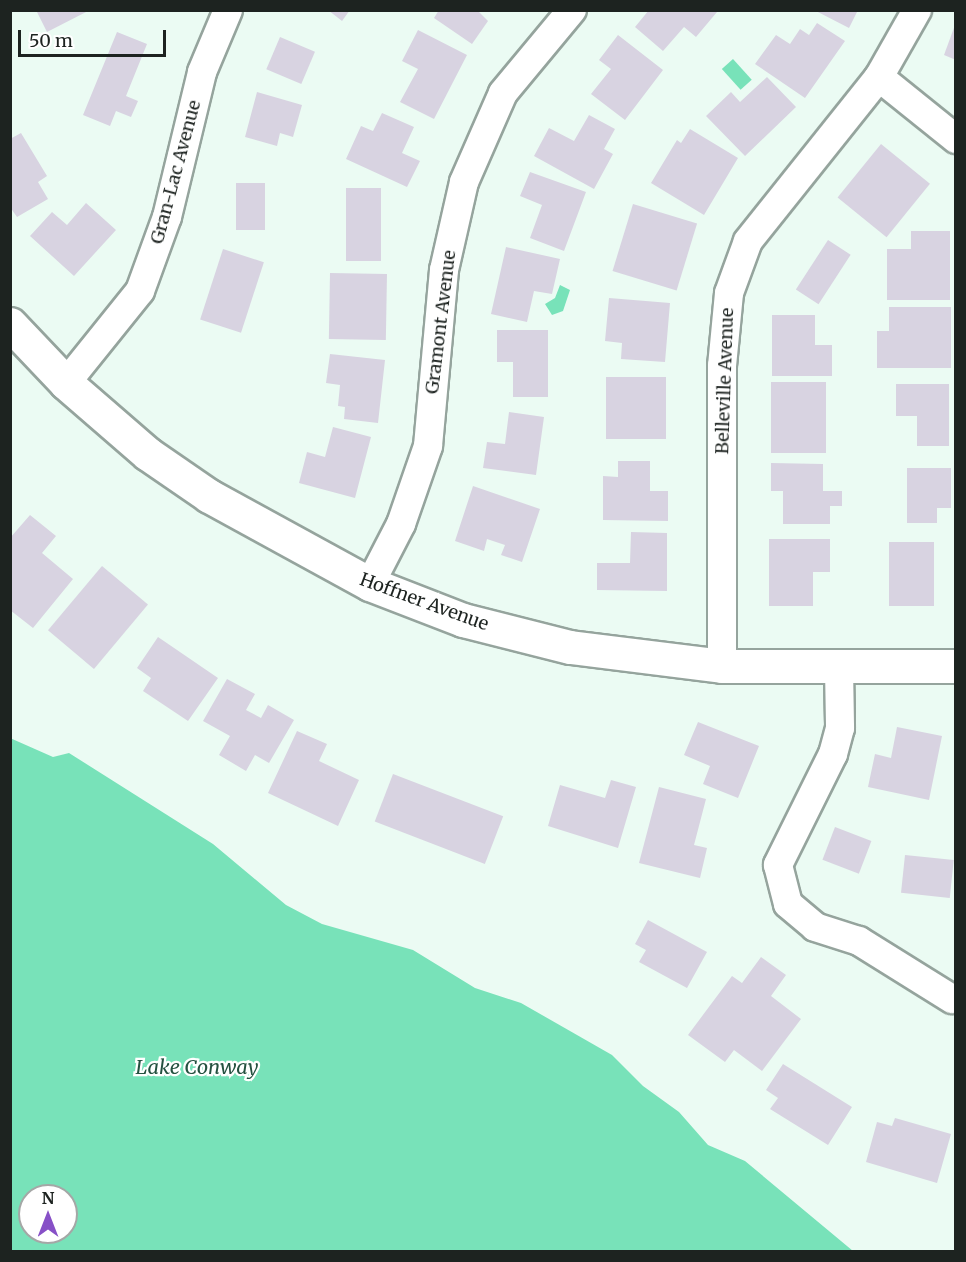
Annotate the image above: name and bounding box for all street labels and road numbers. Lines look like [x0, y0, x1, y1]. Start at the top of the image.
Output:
street label: Gran-Lac Avenue [146, 98, 206, 246]
street label: Gramont Avenue [421, 249, 461, 395]
street label: Belleville Avenue [712, 307, 738, 455]
street label: Hoffner Avenue [357, 569, 491, 635]

